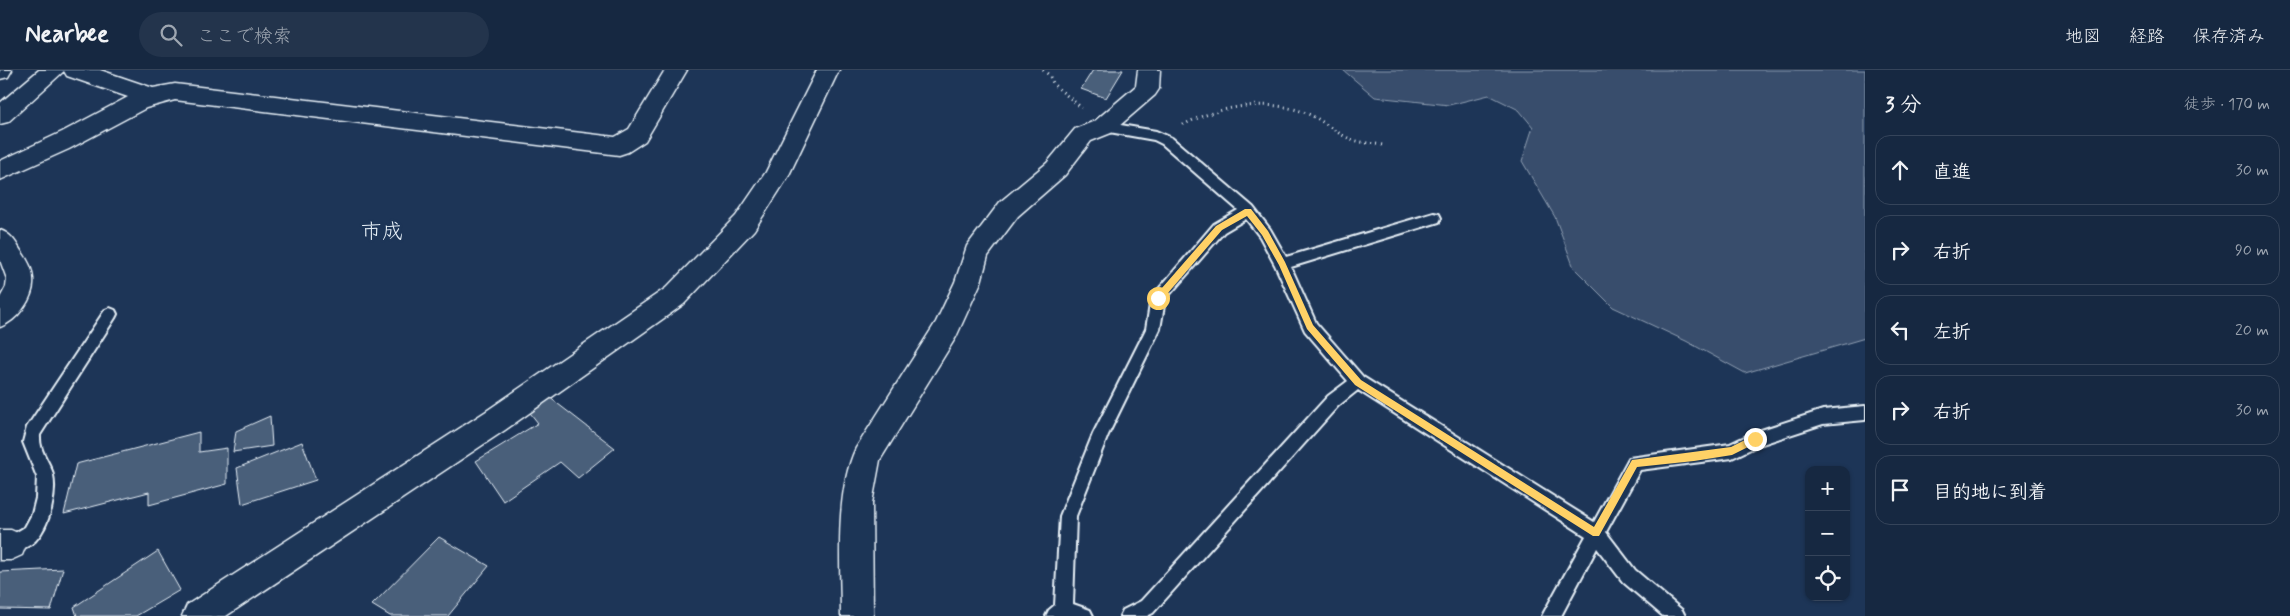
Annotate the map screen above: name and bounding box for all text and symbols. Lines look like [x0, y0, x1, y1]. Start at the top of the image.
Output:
search box [139, 12, 489, 57]
text: Nearbee [25, 19, 109, 50]
icon: search [157, 21, 185, 49]
text: ここで検索 [197, 24, 292, 49]
text: 地図 [2065, 25, 2101, 49]
text: 経路 [2129, 25, 2165, 49]
text: 保存済み [2193, 25, 2265, 49]
text: 3 分 [1885, 91, 1921, 119]
text: 徒歩 · 170 m [2184, 94, 2270, 115]
icon: ahead [1886, 156, 1914, 184]
text: 直進 [1933, 160, 1971, 185]
text: 30 m [2236, 160, 2269, 181]
district label: 市成 [361, 218, 403, 246]
icon: right [1886, 236, 1914, 264]
text: 右折 [1933, 240, 1971, 265]
text: 90 m [2235, 240, 2269, 261]
route start [1147, 287, 1170, 310]
icon: left [1886, 316, 1914, 344]
text: 左折 [1933, 320, 1971, 345]
text: 20 m [2235, 320, 2269, 341]
icon: right [1886, 396, 1914, 424]
text: 右折 [1933, 400, 1971, 425]
text: 30 m [2236, 400, 2269, 421]
route end [1744, 428, 1767, 451]
map controls [1805, 466, 1850, 601]
button: + [1805, 466, 1850, 511]
icon: arrive [1886, 476, 1914, 504]
text: 目的地に到着 [1933, 480, 2047, 505]
button: − [1805, 511, 1850, 556]
button: locate [1805, 556, 1850, 601]

